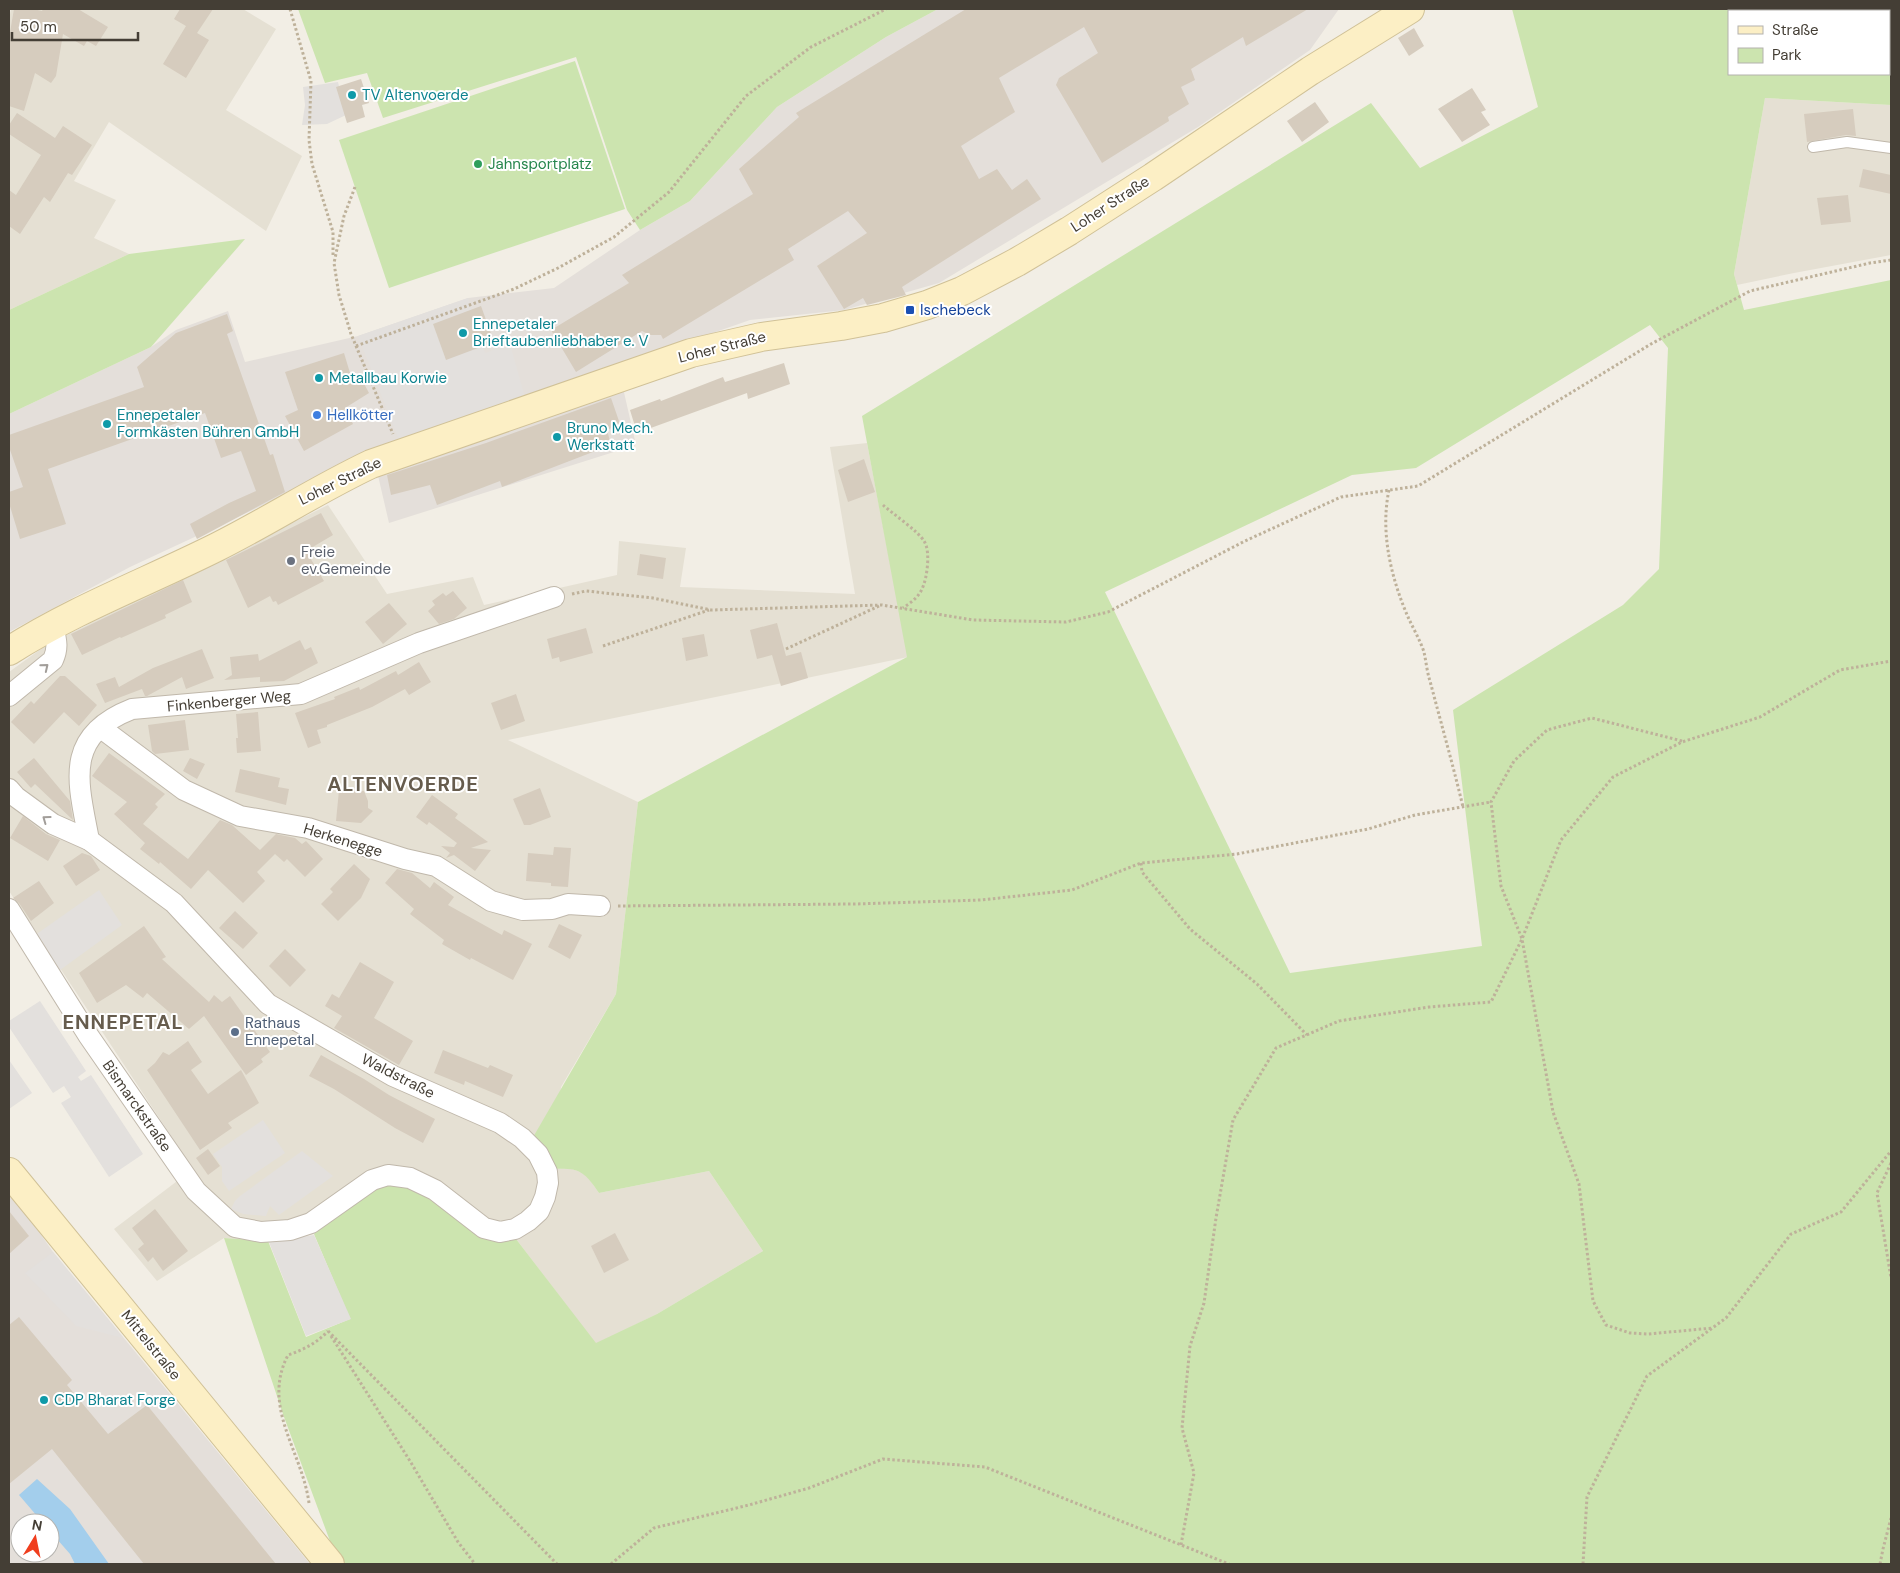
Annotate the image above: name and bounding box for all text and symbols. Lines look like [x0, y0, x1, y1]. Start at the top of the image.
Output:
scale bar [12, 10, 139, 42]
legend [1728, 10, 1890, 75]
text: 50 m [20, 17, 57, 37]
text: Straße [1772, 20, 1819, 40]
text: Park [1772, 45, 1802, 65]
place label: TV Altenvoerde [362, 85, 469, 105]
marker: TV Altenvoerde [346, 89, 358, 101]
place label: Jahnsportplatz [488, 154, 592, 174]
marker: Jahnsportplatz [472, 158, 484, 170]
street label: Loher Straße [1067, 171, 1153, 237]
place label: Ischebeck [920, 300, 991, 320]
marker: Ischebeck [904, 304, 916, 316]
place label: Ennepetaler Brieftaubenliebhaber e. V [473, 314, 649, 351]
street label: Loher Straße [676, 326, 768, 368]
marker: Ennepetaler Brieftaubenliebhaber e. V [457, 327, 469, 339]
place label: Metallbau Korwie [329, 368, 447, 388]
marker: Metallbau Korwie [313, 372, 325, 384]
place label: Ennepetaler Formkästen Bühren GmbH [117, 405, 299, 442]
place label: Hellkötter [327, 405, 394, 425]
marker: Hellkötter [311, 409, 323, 421]
marker: Ennepetaler Formkästen Bühren GmbH [101, 418, 113, 430]
place label: Bruno Mech. Werkstatt [567, 418, 653, 455]
marker: Bruno Mech. Werkstatt [551, 431, 563, 443]
street label: Loher Straße [295, 452, 385, 510]
place label: Freie ev.Gemeinde [301, 542, 391, 579]
marker: Freie ev.Gemeinde [285, 555, 297, 567]
one-way arrow [39, 663, 48, 672]
street label: Finkenberger Weg [166, 686, 292, 716]
district label: ALTENVOERDE [327, 771, 479, 797]
one-way arrow [43, 817, 52, 825]
street label: Herkenegge [301, 818, 385, 862]
district label: ENNEPETAL [62, 1009, 184, 1035]
place label: Rathaus Ennepetal [245, 1013, 314, 1050]
marker: Rathaus Ennepetal [229, 1026, 241, 1038]
street label: Waldstraße [358, 1049, 438, 1103]
street label: Bismarckstraße [98, 1056, 176, 1156]
street label: Mittelstraße [117, 1306, 185, 1384]
place label: CDP Bharat Forge [54, 1390, 176, 1410]
marker: CDP Bharat Forge [38, 1394, 50, 1406]
north arrow [10, 1513, 60, 1563]
text: N [31, 1515, 44, 1535]

